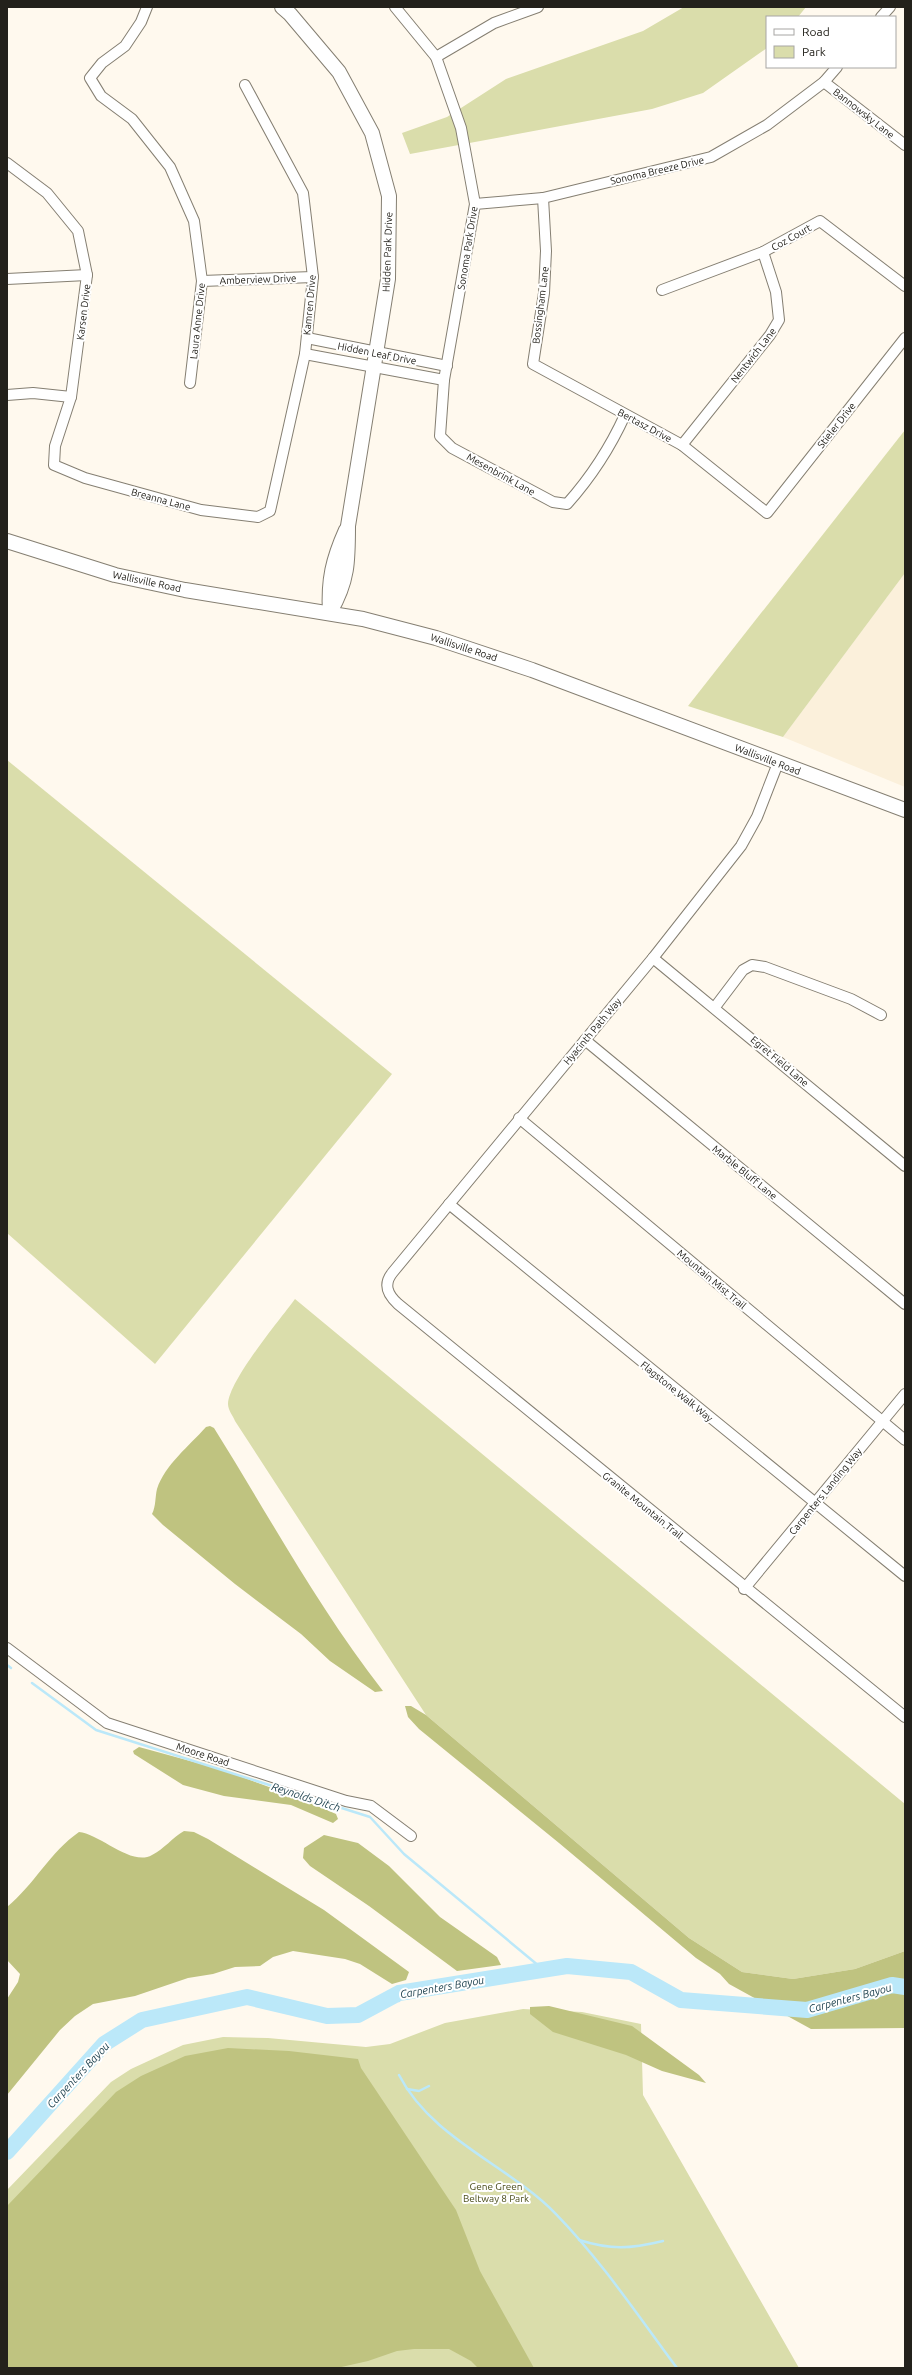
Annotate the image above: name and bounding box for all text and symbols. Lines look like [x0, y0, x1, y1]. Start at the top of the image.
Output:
legend [766, 16, 896, 68]
text: Road [802, 25, 830, 38]
text: Park [802, 45, 826, 58]
street label: Bannowsky Lane [831, 86, 896, 141]
street label: Sonoma Breeze Drive [609, 154, 705, 187]
street label: Sonoma Park Drive [455, 205, 480, 291]
street label: Hidden Park Drive [381, 212, 394, 292]
street label: Coz Court [769, 222, 813, 253]
street label: Bossingham Lane [530, 266, 551, 344]
street label: Amberview Drive [219, 273, 297, 286]
street label: Kamren Drive [301, 274, 318, 336]
street label: Laura Anne Drive [188, 282, 207, 360]
street label: Karsen Drive [75, 283, 92, 341]
street label: Nentwich Lane [729, 326, 778, 385]
street label: Hidden Leaf Drive [337, 340, 417, 367]
street label: Stieler Drive [815, 400, 858, 450]
street label: Bertasz Drive [616, 407, 674, 444]
street label: Mesenbrink Lane [465, 451, 537, 498]
street label: Breanna Lane [130, 486, 192, 513]
street label: Wallisville Road [112, 569, 182, 594]
street label: Wallisville Road [429, 631, 499, 664]
street label: Wallisville Road [733, 742, 802, 777]
street label: Hyacinth Path Way [561, 996, 624, 1067]
street label: Egret Field Lane [748, 1034, 811, 1089]
street label: Marble Bluff Lane [710, 1143, 779, 1202]
street label: Mountain Mist Trail [675, 1247, 749, 1312]
street label: Flagstone Walk Way [638, 1359, 715, 1424]
street label: Carpenters Landing Way [787, 1445, 864, 1537]
street label: Granite Mountain Trail [600, 1470, 685, 1541]
street label: Moore Road [175, 1741, 231, 1768]
water label: Reynolds Ditch [270, 1780, 342, 1814]
water label: Carpenters Bayou [399, 1974, 485, 2000]
water label: Carpenters Bayou [807, 1981, 893, 2015]
water label: Carpenters Bayou [45, 2040, 112, 2110]
park label: Gene Green Beltway 8 Park [463, 2181, 529, 2204]

